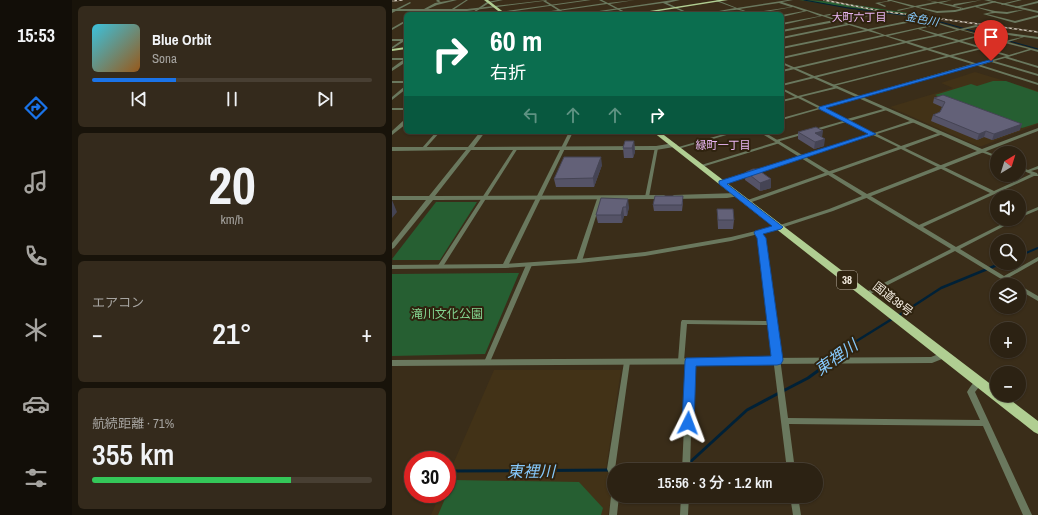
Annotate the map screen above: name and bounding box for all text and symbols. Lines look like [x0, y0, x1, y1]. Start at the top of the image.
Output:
water label: 金色川 [904, 9, 941, 29]
district label: 大町六丁目 [832, 10, 887, 24]
pin [974, 20, 1008, 61]
text: 60 m [490, 22, 542, 60]
text: 15:53 [17, 23, 55, 48]
icon: arrive [980, 26, 1002, 48]
icon: right [424, 28, 476, 80]
text: Blue Orbit [152, 29, 211, 50]
text: Sona [152, 50, 177, 67]
text: 右折 [490, 60, 526, 85]
icon: previous [128, 88, 150, 110]
icon: pause [221, 88, 243, 110]
icon: next [314, 88, 336, 110]
icon: directions [22, 94, 50, 122]
icon: left [520, 104, 542, 126]
icon: ahead [562, 104, 584, 126]
icon: ahead [604, 104, 626, 126]
icon: right [646, 104, 668, 126]
district label: 緑町一丁目 [696, 138, 751, 152]
north arrow [990, 146, 1026, 182]
map controls [990, 146, 1026, 402]
text: 20 [208, 150, 256, 220]
icon: music [22, 168, 50, 196]
button: sound [990, 190, 1026, 226]
text: km/h [220, 211, 244, 228]
button: search [990, 234, 1026, 270]
icon: phone [22, 242, 50, 270]
road number: 38 [837, 271, 857, 289]
street label: 国道38号 [870, 278, 916, 320]
button: layers [990, 278, 1026, 314]
text: エアコン [92, 294, 144, 311]
park label: 滝川文化公園 [411, 306, 483, 322]
text: 21° [212, 313, 252, 353]
icon: climate [22, 316, 50, 344]
text: − [92, 319, 103, 349]
text: + [361, 319, 372, 349]
button: + [990, 322, 1026, 358]
water label: 東裡川 [810, 333, 863, 380]
button: − [990, 366, 1026, 402]
icon: car [22, 390, 50, 418]
position arrow [667, 402, 709, 444]
text: 航続距離 · 71% [92, 415, 174, 432]
text: 355 km [92, 434, 174, 474]
speed limit sign: 30 [404, 451, 456, 503]
water label: 東裡川 [507, 460, 557, 482]
icon: filters [22, 464, 50, 492]
text: 15:56 · 3 分 · 1.2 km [658, 472, 772, 493]

